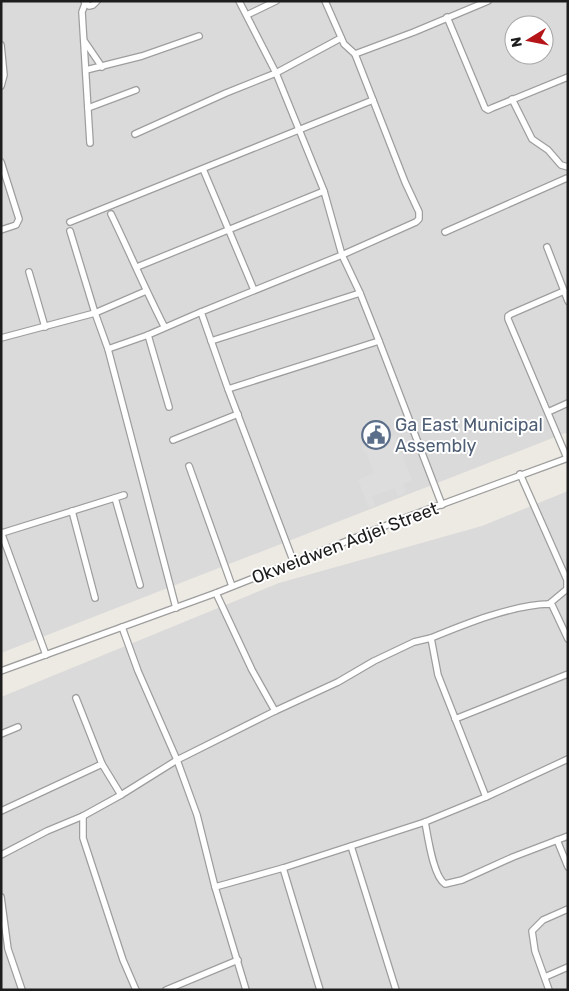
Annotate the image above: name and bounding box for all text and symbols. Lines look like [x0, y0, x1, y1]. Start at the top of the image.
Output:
north arrow [504, 15, 554, 65]
text: N [507, 36, 526, 49]
place label: Ga East Municipal Assembly [395, 414, 543, 457]
public building icon: Ga East Municipal Assembly [361, 420, 391, 450]
street label: Okweidwen Adjei Street [249, 497, 441, 589]

